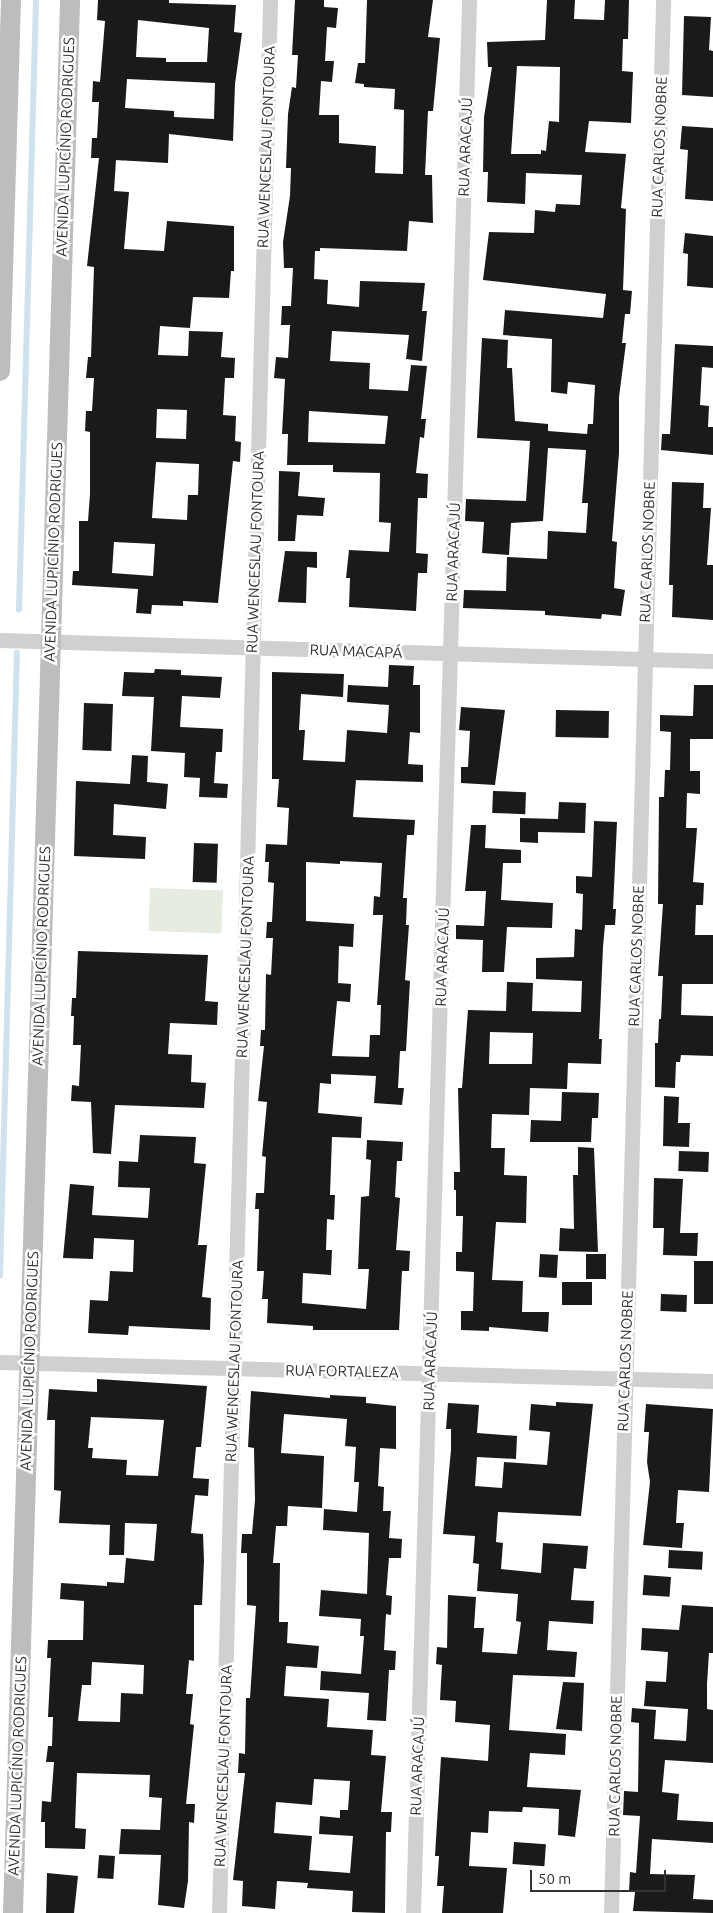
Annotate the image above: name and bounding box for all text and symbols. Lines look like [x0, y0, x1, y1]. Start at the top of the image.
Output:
street label: AVENIDA LUPICÍNIO RODRIGUES [52, 37, 78, 257]
street label: RUA WENCESLAU FONTOURA [253, 46, 279, 248]
street label: RUA CARLOS NOBRE [648, 76, 670, 218]
street label: RUA ARACAJÚ [454, 97, 476, 197]
street label: AVENIDA LUPICÍNIO RODRIGUES [40, 442, 66, 662]
street label: RUA WENCESLAU FONTOURA [242, 451, 268, 653]
street label: RUA CARLOS NOBRE [636, 481, 658, 623]
street label: RUA ARACAJÚ [442, 502, 464, 602]
street label: RUA MACAPÁ [309, 640, 403, 662]
street label: AVENIDA LUPICÍNIO RODRIGUES [28, 846, 54, 1066]
street label: RUA WENCESLAU FONTOURA [232, 856, 258, 1058]
street label: RUA CARLOS NOBRE [625, 885, 647, 1027]
street label: RUA ARACAJÚ [431, 907, 453, 1007]
street label: AVENIDA LUPICÍNIO RODRIGUES [16, 1251, 42, 1471]
street label: RUA WENCESLAU FONTOURA [221, 1260, 247, 1462]
street label: RUA CARLOS NOBRE [614, 1290, 636, 1432]
street label: RUA ARACAJÚ [419, 1311, 441, 1411]
street label: RUA FORTALEZA [285, 1361, 399, 1381]
street label: AVENIDA LUPICÍNIO RODRIGUES [4, 1656, 30, 1876]
street label: RUA WENCESLAU FONTOURA [210, 1665, 236, 1867]
street label: RUA CARLOS NOBRE [605, 1695, 625, 1837]
street label: RUA ARACAJÚ [406, 1716, 428, 1816]
scale bar [533, 1860, 669, 1892]
text: 50 m [538, 1870, 571, 1887]

